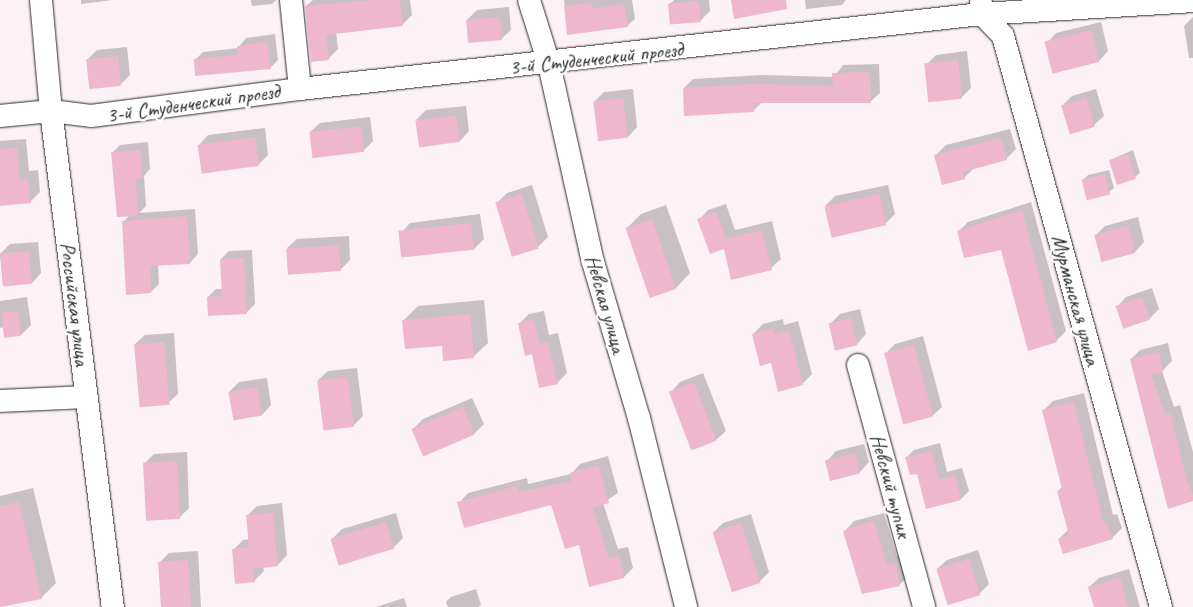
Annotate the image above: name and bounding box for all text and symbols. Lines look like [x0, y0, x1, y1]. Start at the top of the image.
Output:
street label: 3-й Студенческий проезд [508, 36, 684, 80]
street label: 3-й Студенческий проезд [105, 78, 281, 128]
street label: Мурманская улица [1046, 231, 1106, 369]
street label: Российская улица [55, 240, 95, 368]
street label: Невская улица [580, 252, 632, 356]
street label: Невский тупик [865, 431, 917, 541]

